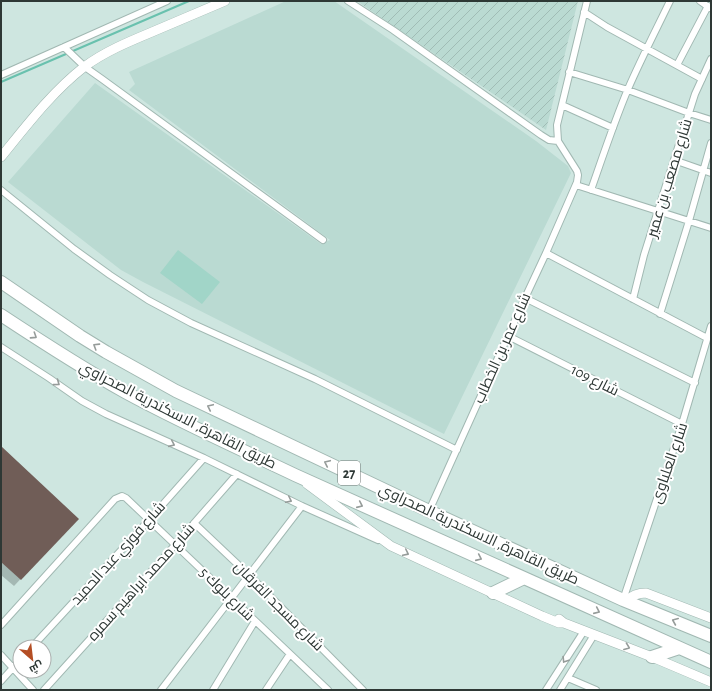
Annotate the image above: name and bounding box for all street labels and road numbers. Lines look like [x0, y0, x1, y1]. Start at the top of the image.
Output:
street label: شارع مصعب بن عمير [643, 117, 698, 241]
street label: شارع عمر بن الخطاب [470, 290, 536, 407]
street label: طريق القاهرة, الاسكندرية الصحراوي [75, 359, 279, 475]
street label: شارع 109 [567, 361, 622, 402]
street label: شارع العلباوى [648, 421, 693, 506]
road number: 27 [338, 461, 360, 485]
street label: طريق القاهرة, الاسكندرية الصحراوي [375, 481, 581, 591]
street label: شارع فوزي عبد الحميد [68, 498, 171, 610]
street label: شارع محمد ابراهيم سمره [84, 520, 200, 646]
street label: شارع مسجد الفرقان [229, 558, 327, 656]
street label: شارع بلوك 5 [194, 564, 257, 626]

